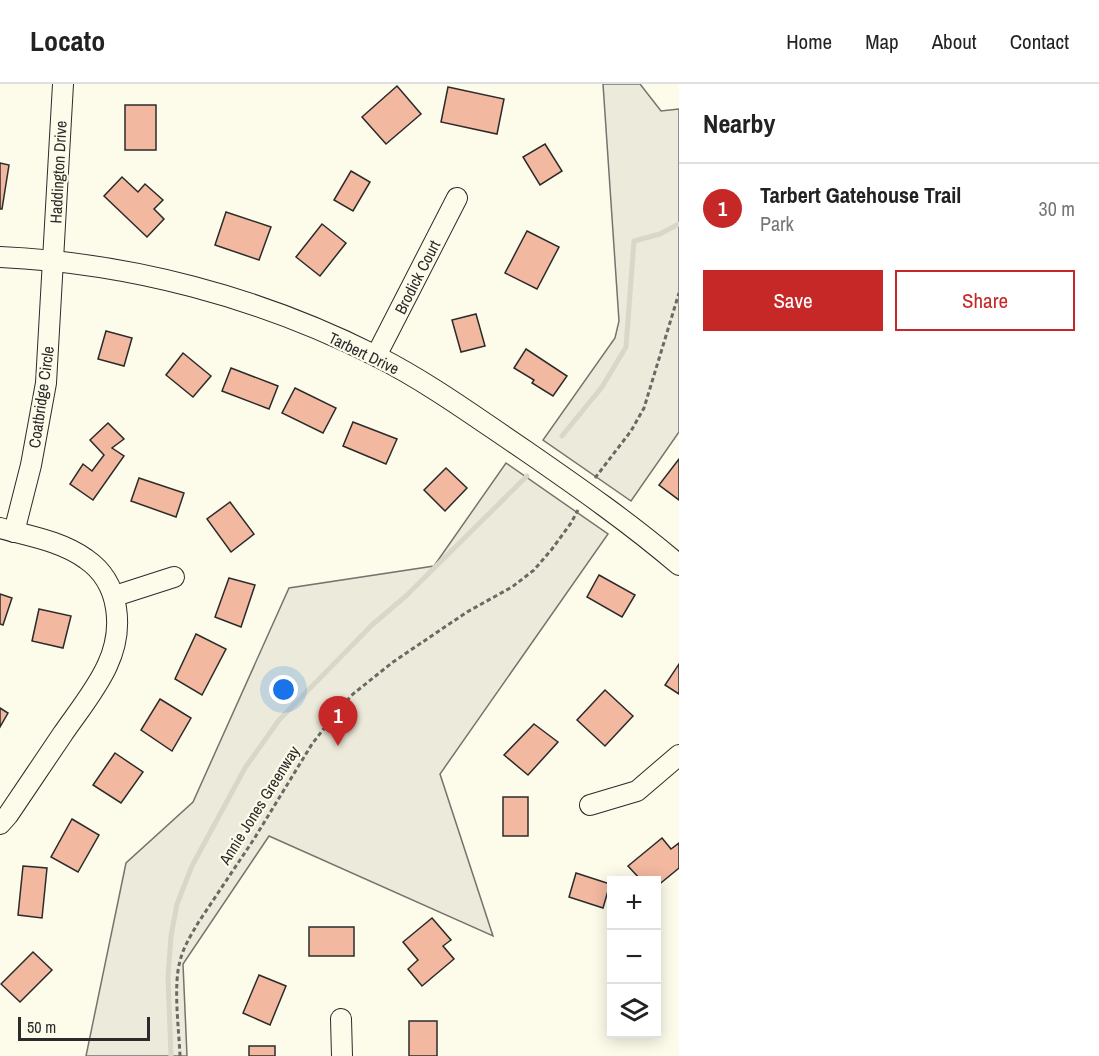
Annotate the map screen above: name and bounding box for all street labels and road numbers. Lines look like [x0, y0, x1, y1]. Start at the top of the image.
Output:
street label: Haddington Drive [44, 120, 72, 224]
street label: Brodick Court [389, 236, 445, 318]
street label: Tarbert Drive [325, 326, 403, 380]
street label: Coatbridge Circle [23, 345, 59, 449]
street label: Annie Jones Greenway [213, 741, 305, 870]

